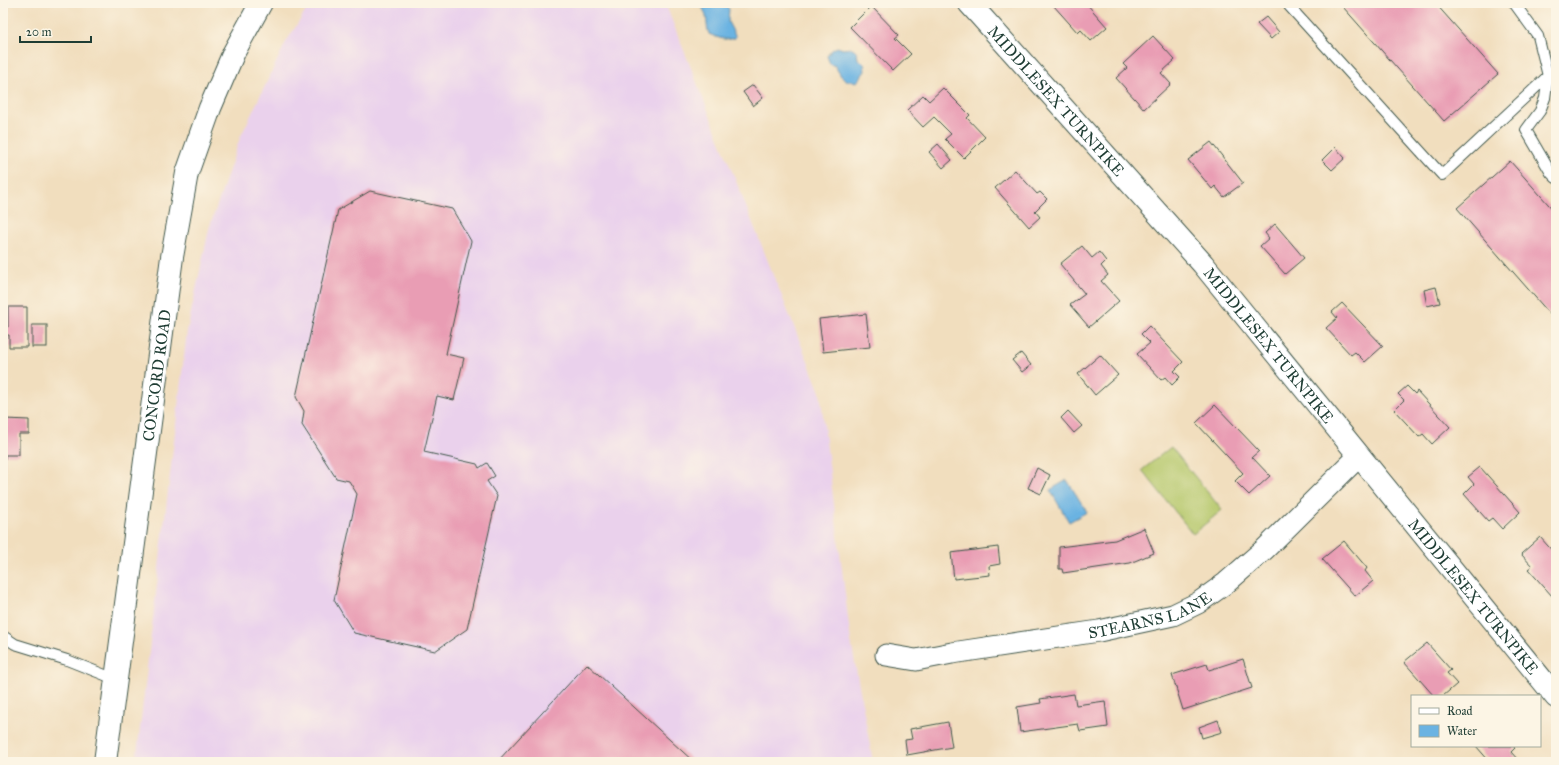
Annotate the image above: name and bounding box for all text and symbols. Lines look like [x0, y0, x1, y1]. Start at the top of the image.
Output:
scale bar [20, 18, 91, 44]
street label: MIDDLESEX TURNPIKE [984, 22, 1128, 180]
text: 20 m [26, 25, 52, 39]
street label: MIDDLESEX TURNPIKE [1200, 264, 1338, 427]
street label: CONCORD ROAD [139, 308, 175, 443]
street label: MIDDLESEX TURNPIKE [1404, 515, 1542, 678]
street label: STEARNS LANE [1087, 588, 1215, 642]
legend [1411, 695, 1541, 747]
text: Road [1447, 704, 1473, 718]
text: Water [1447, 724, 1477, 738]

